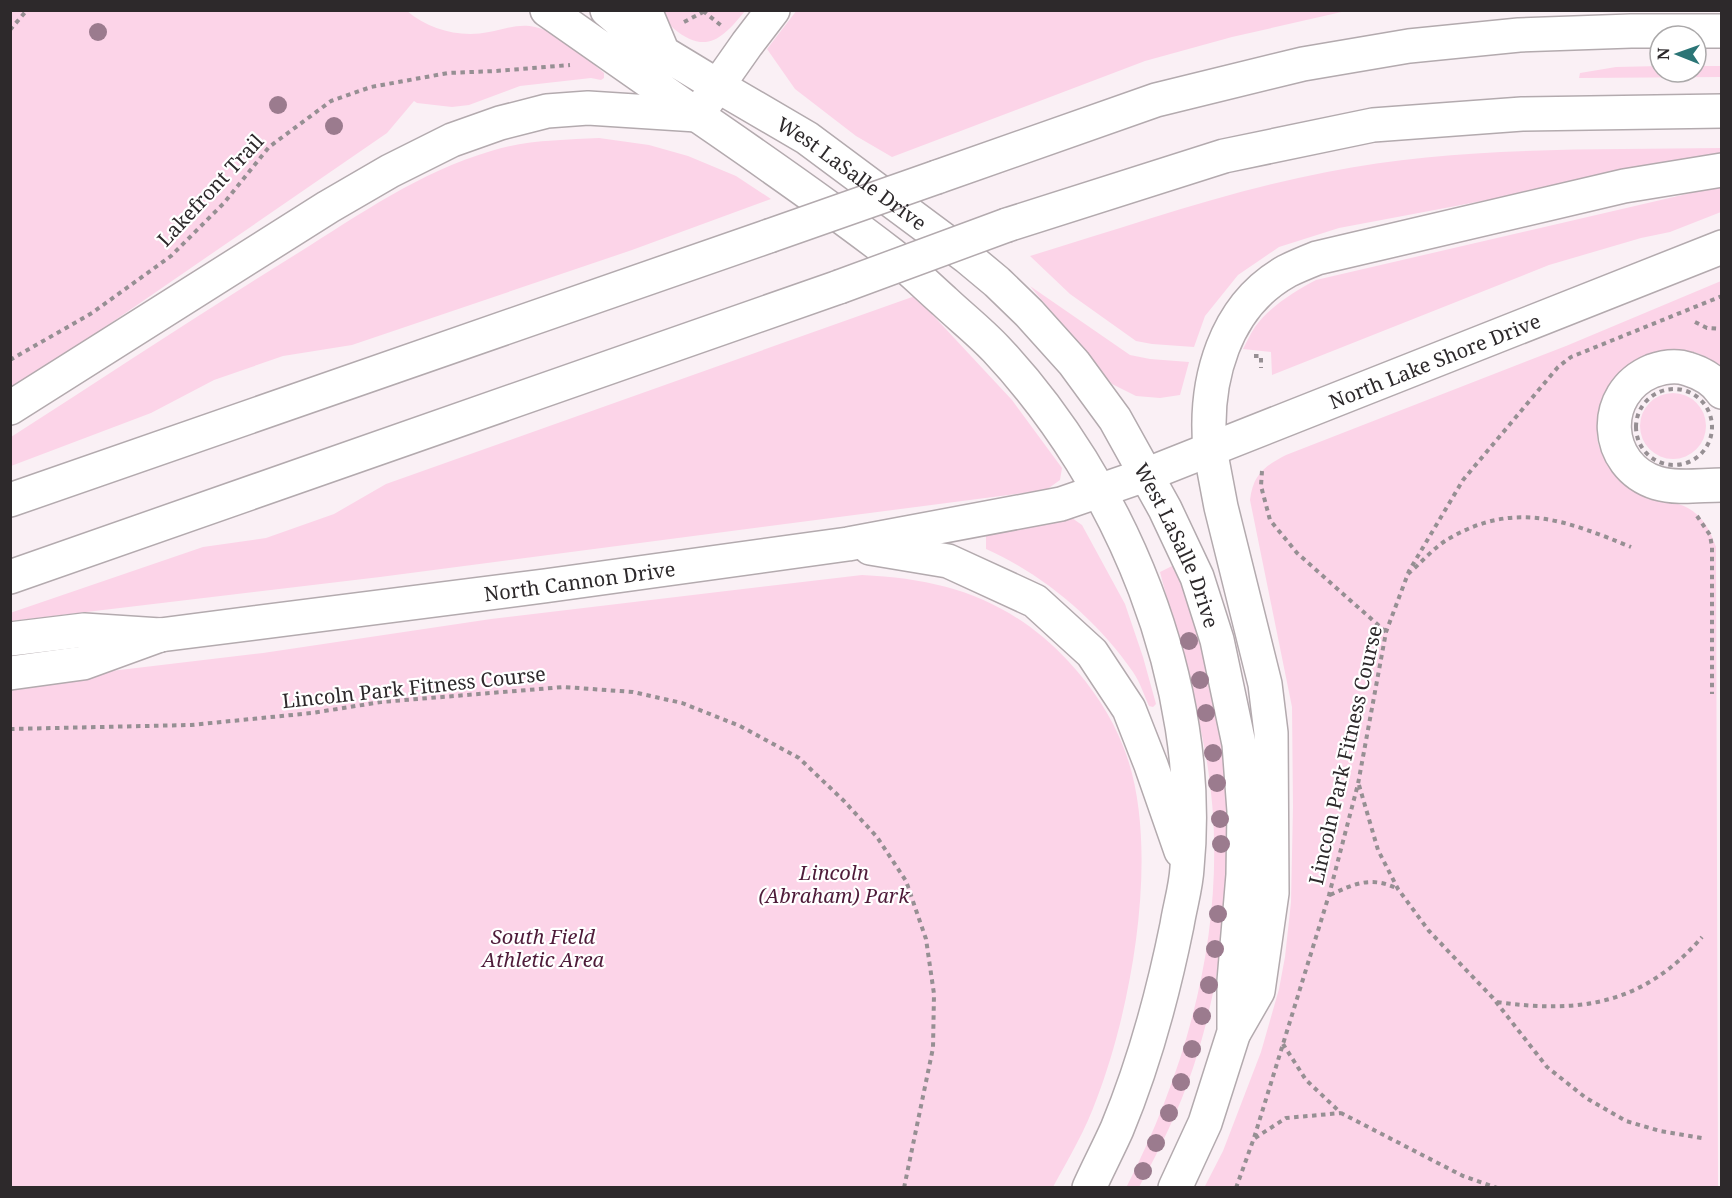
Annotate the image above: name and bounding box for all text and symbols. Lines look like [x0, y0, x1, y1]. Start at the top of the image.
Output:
north arrow [1648, 24, 1708, 84]
text: N [1652, 47, 1674, 60]
street label: West LaSalle Drive [772, 110, 932, 236]
street label: Lakefront Trail [151, 128, 269, 252]
street label: North Lake Shore Drive [1325, 307, 1544, 415]
street label: West LaSalle Drive [1128, 458, 1226, 631]
street label: North Cannon Drive [482, 555, 677, 607]
street label: Lincoln Park Fitness Course [1302, 623, 1388, 887]
street label: Lincoln Park Fitness Course [281, 660, 547, 714]
park label: Lincoln (Abraham) Park [758, 859, 910, 909]
park label: South Field Athletic Area [480, 923, 605, 973]

